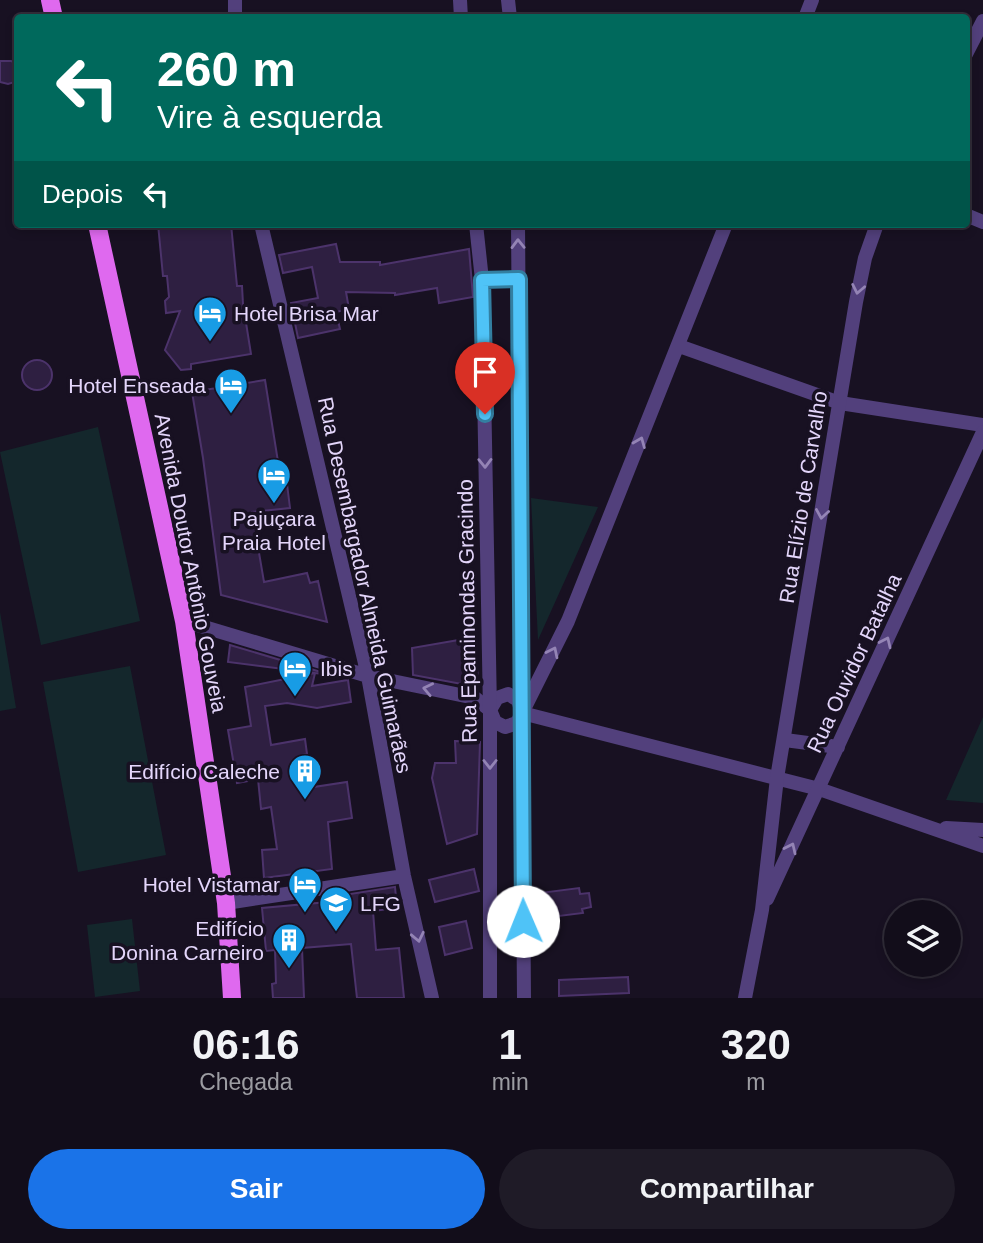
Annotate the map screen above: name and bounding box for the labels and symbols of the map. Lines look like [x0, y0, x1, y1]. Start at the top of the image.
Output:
one-way arrow [511, 238, 526, 249]
one-way arrow [852, 283, 867, 295]
hotel icon: Hotel Brisa Mar [191, 294, 229, 343]
place label: Hotel Brisa Mar [234, 302, 379, 325]
pin [455, 342, 515, 414]
hotel icon: Hotel Enseada [212, 366, 250, 415]
place label: Hotel Enseada [68, 374, 206, 397]
street label: Rua Elízio de Carvalho [775, 389, 831, 605]
street label: Rua Desembargador Almeida Guimarães [314, 395, 416, 775]
street label: Avenida Doutor Antônio Gouveia [151, 411, 231, 715]
one-way arrow [632, 437, 646, 449]
hotel icon: Pajuçara Praia Hotel [255, 456, 293, 505]
one-way arrow [478, 458, 493, 469]
street label: Rua Epaminondas Gracindo [453, 479, 481, 743]
place label: Pajuçara Praia Hotel [222, 507, 326, 554]
one-way arrow [815, 508, 830, 520]
street label: Rua Ouvidor Batalha [802, 570, 906, 756]
one-way arrow [878, 637, 892, 649]
one-way arrow [544, 647, 558, 659]
hotel icon: Ibis [276, 649, 314, 698]
place label: Ibis [320, 657, 353, 680]
one-way arrow [422, 682, 434, 697]
building icon: Edifício Caleche [286, 752, 324, 801]
place label: Edifício Caleche [128, 760, 280, 783]
one-way arrow [482, 760, 498, 770]
one-way arrow [783, 843, 797, 855]
hotel icon: Hotel Vistamar [286, 865, 324, 914]
place label: Hotel Vistamar [143, 873, 280, 896]
school or university icon: LFG [317, 884, 355, 933]
position arrow [486, 884, 560, 958]
place label: LFG [360, 892, 401, 915]
place label: Edifício Donina Carneiro [111, 917, 264, 964]
building icon: Edifício Donina Carneiro [270, 921, 308, 970]
one-way arrow [409, 931, 424, 943]

